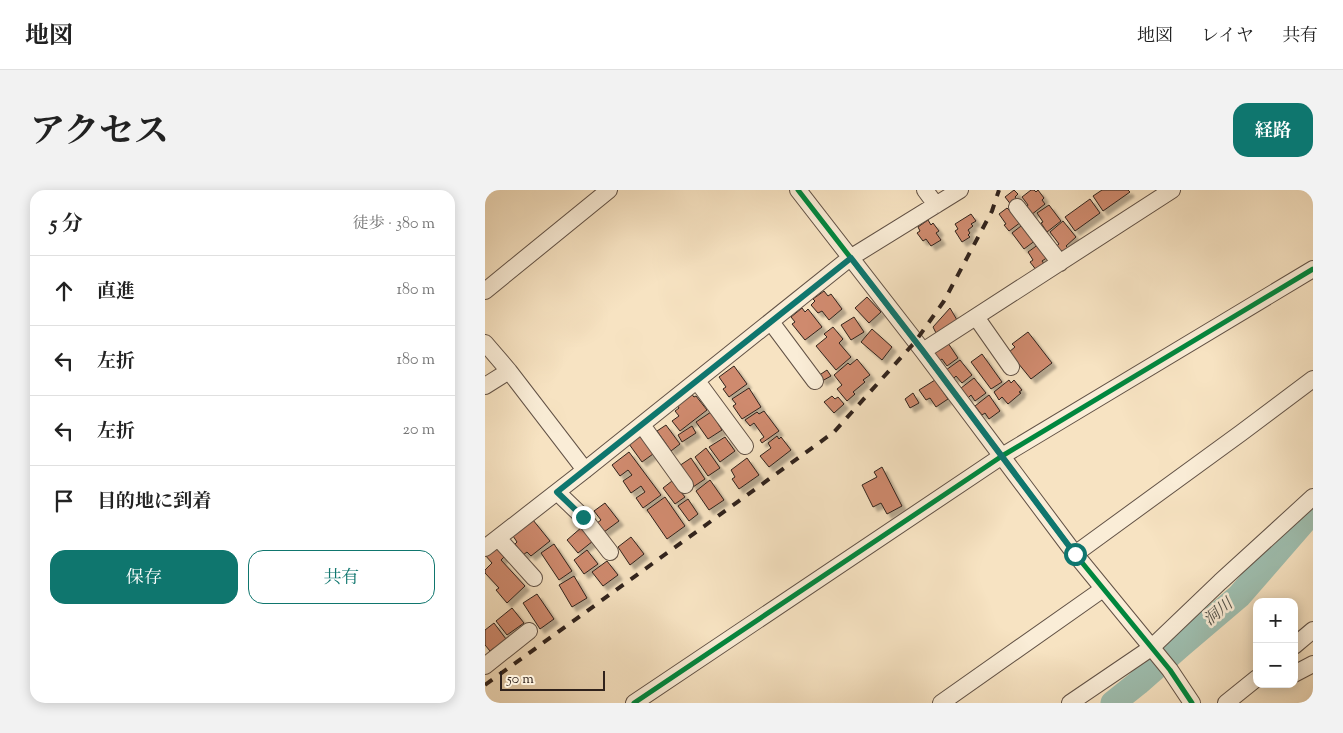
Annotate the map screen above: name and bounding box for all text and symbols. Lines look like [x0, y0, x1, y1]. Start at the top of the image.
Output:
text: 地図 [25, 20, 73, 54]
text: 地図 [1137, 24, 1173, 50]
text: レイヤ [1201, 24, 1254, 50]
text: 共有 [1282, 24, 1318, 50]
button: 経路 [1233, 103, 1313, 157]
text: アクセス [30, 108, 169, 159]
text: 5 分 [50, 210, 83, 240]
text: 徒歩 · 380 m [353, 213, 435, 236]
icon: ahead [50, 277, 78, 305]
text: 直進 [97, 279, 135, 306]
text: 180 m [396, 279, 435, 302]
icon: left [50, 347, 78, 375]
text: 左折 [97, 349, 135, 376]
text: 180 m [396, 349, 435, 372]
icon: left [50, 417, 78, 445]
text: 左折 [97, 419, 135, 446]
text: 20 m [402, 419, 435, 442]
icon: arrive [50, 487, 78, 515]
text: 目的地に到着 [97, 489, 211, 516]
route end [572, 506, 595, 529]
route start [1064, 543, 1087, 566]
button: 保存 [50, 550, 238, 604]
button: 共有 [248, 550, 435, 604]
water label: 洞川 [1199, 593, 1240, 632]
map controls [1253, 598, 1298, 688]
button: + [1253, 598, 1298, 643]
button: − [1253, 643, 1298, 688]
scale bar [500, 668, 605, 691]
text: 50 m [507, 670, 534, 690]

